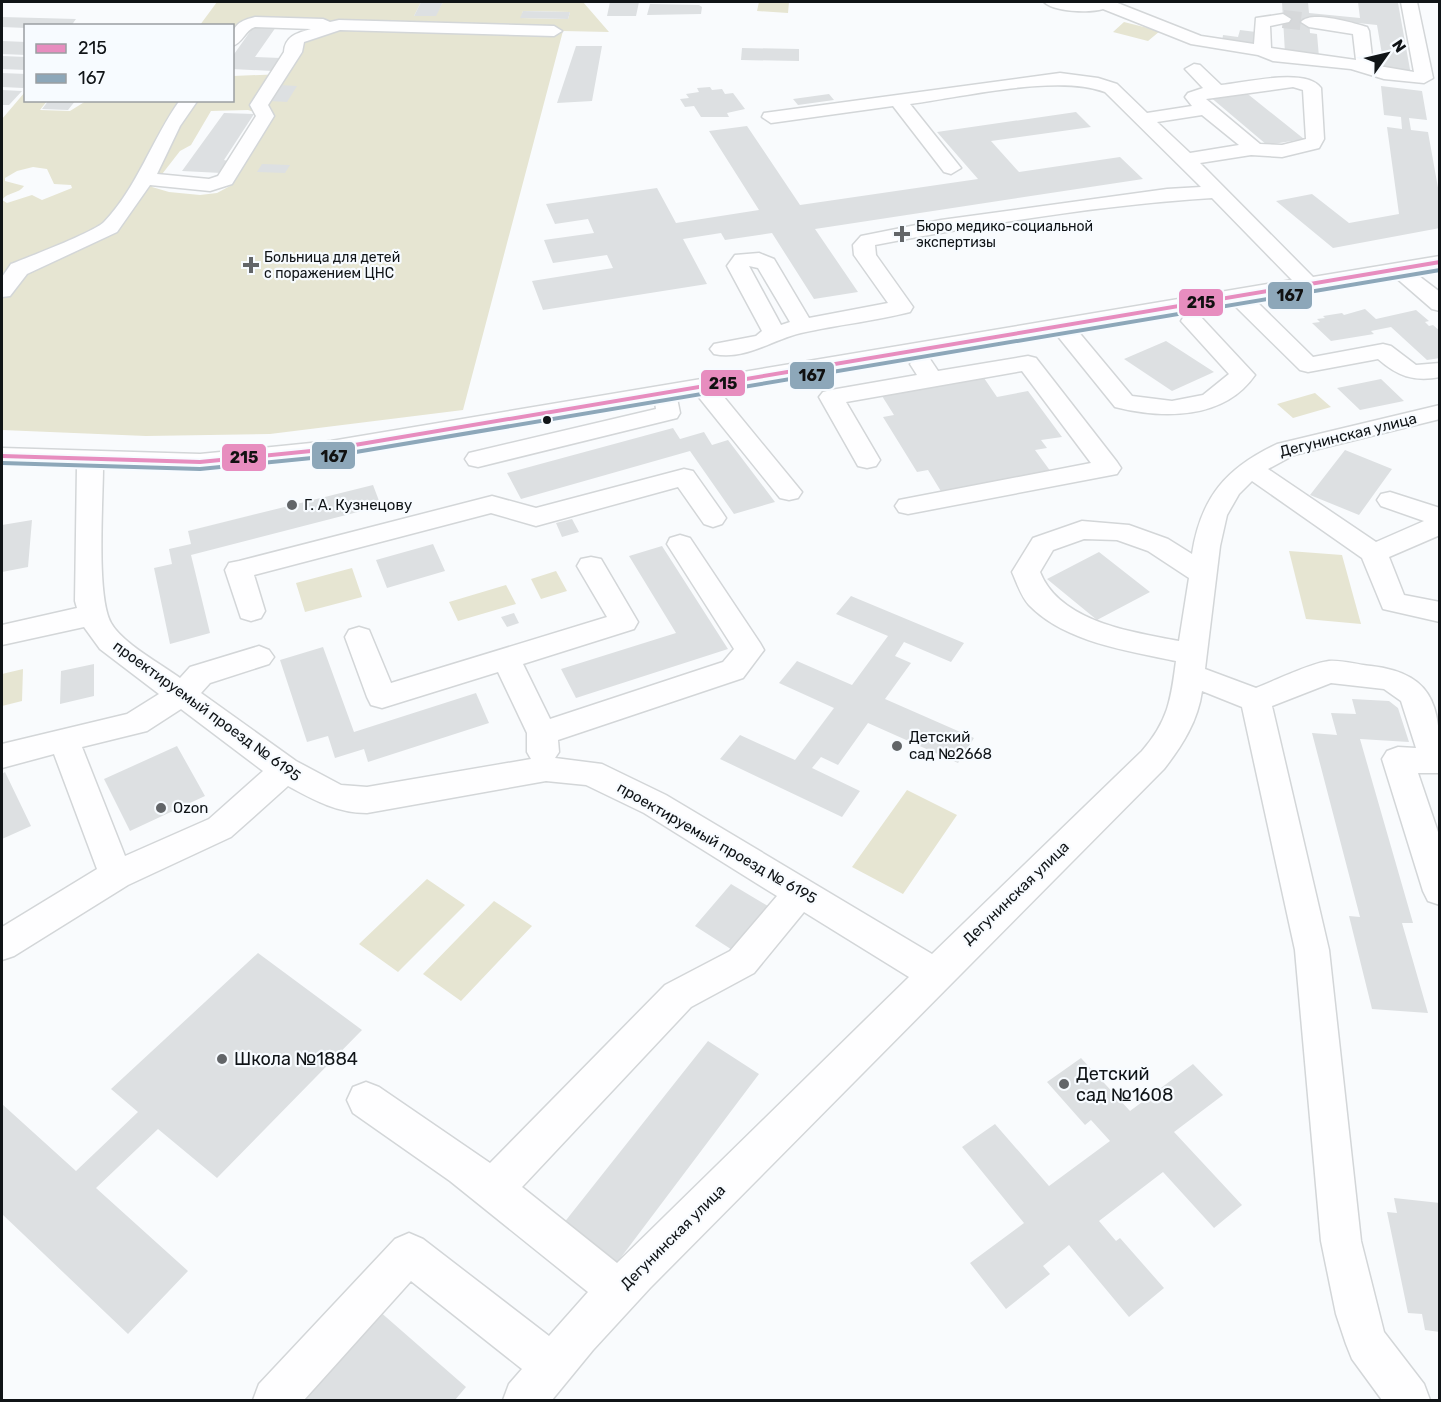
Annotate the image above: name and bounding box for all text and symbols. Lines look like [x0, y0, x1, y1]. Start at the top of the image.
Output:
legend [24, 24, 234, 102]
north arrow [1357, 24, 1417, 84]
text: N [1388, 36, 1410, 56]
text: 215 [78, 37, 107, 59]
text: 167 [78, 67, 105, 89]
place label: Бюро медико-социальной экспертизы [916, 218, 1093, 251]
marker: Бюро медико-социальной экспертизы [893, 225, 911, 243]
place label: Больница для детей с поражением ЦНС [264, 249, 400, 282]
marker: Больница для детей с поражением ЦНС [242, 256, 260, 274]
line badge: 167 [1267, 281, 1313, 310]
text: 167 [1277, 286, 1304, 305]
line badge: 215 [1178, 288, 1224, 317]
text: 215 [1187, 293, 1215, 312]
line badge: 167 [789, 361, 835, 390]
text: 167 [799, 366, 826, 385]
line badge: 215 [700, 369, 746, 397]
text: 215 [709, 374, 737, 393]
street label: Дегунинская улица [1278, 409, 1418, 461]
unlabelled marker [541, 414, 553, 426]
line badge: 167 [311, 441, 356, 470]
line badge: 215 [221, 443, 267, 472]
text: 167 [321, 447, 348, 466]
text: 215 [230, 448, 258, 467]
place label: Г. А. Кузнецову [304, 496, 412, 514]
marker: Г. А. Кузнецову [285, 498, 299, 512]
street label: проектируемый проезд № 6195 [110, 637, 304, 785]
place label: Детский сад №2668 [909, 728, 992, 763]
marker: Детский сад №2668 [890, 739, 904, 753]
street label: проектируемый проезд № 6195 [614, 778, 820, 908]
place label: Ozon [173, 799, 208, 817]
marker: Ozon [154, 801, 168, 815]
street label: Дегунинская улица [959, 838, 1073, 948]
place label: Школа №1884 [234, 1048, 358, 1070]
marker: Школа №1884 [215, 1052, 229, 1066]
place label: Детский сад №1608 [1076, 1063, 1173, 1106]
marker: Детский сад №1608 [1057, 1077, 1071, 1091]
street label: Дегунинская улица [617, 1181, 729, 1293]

